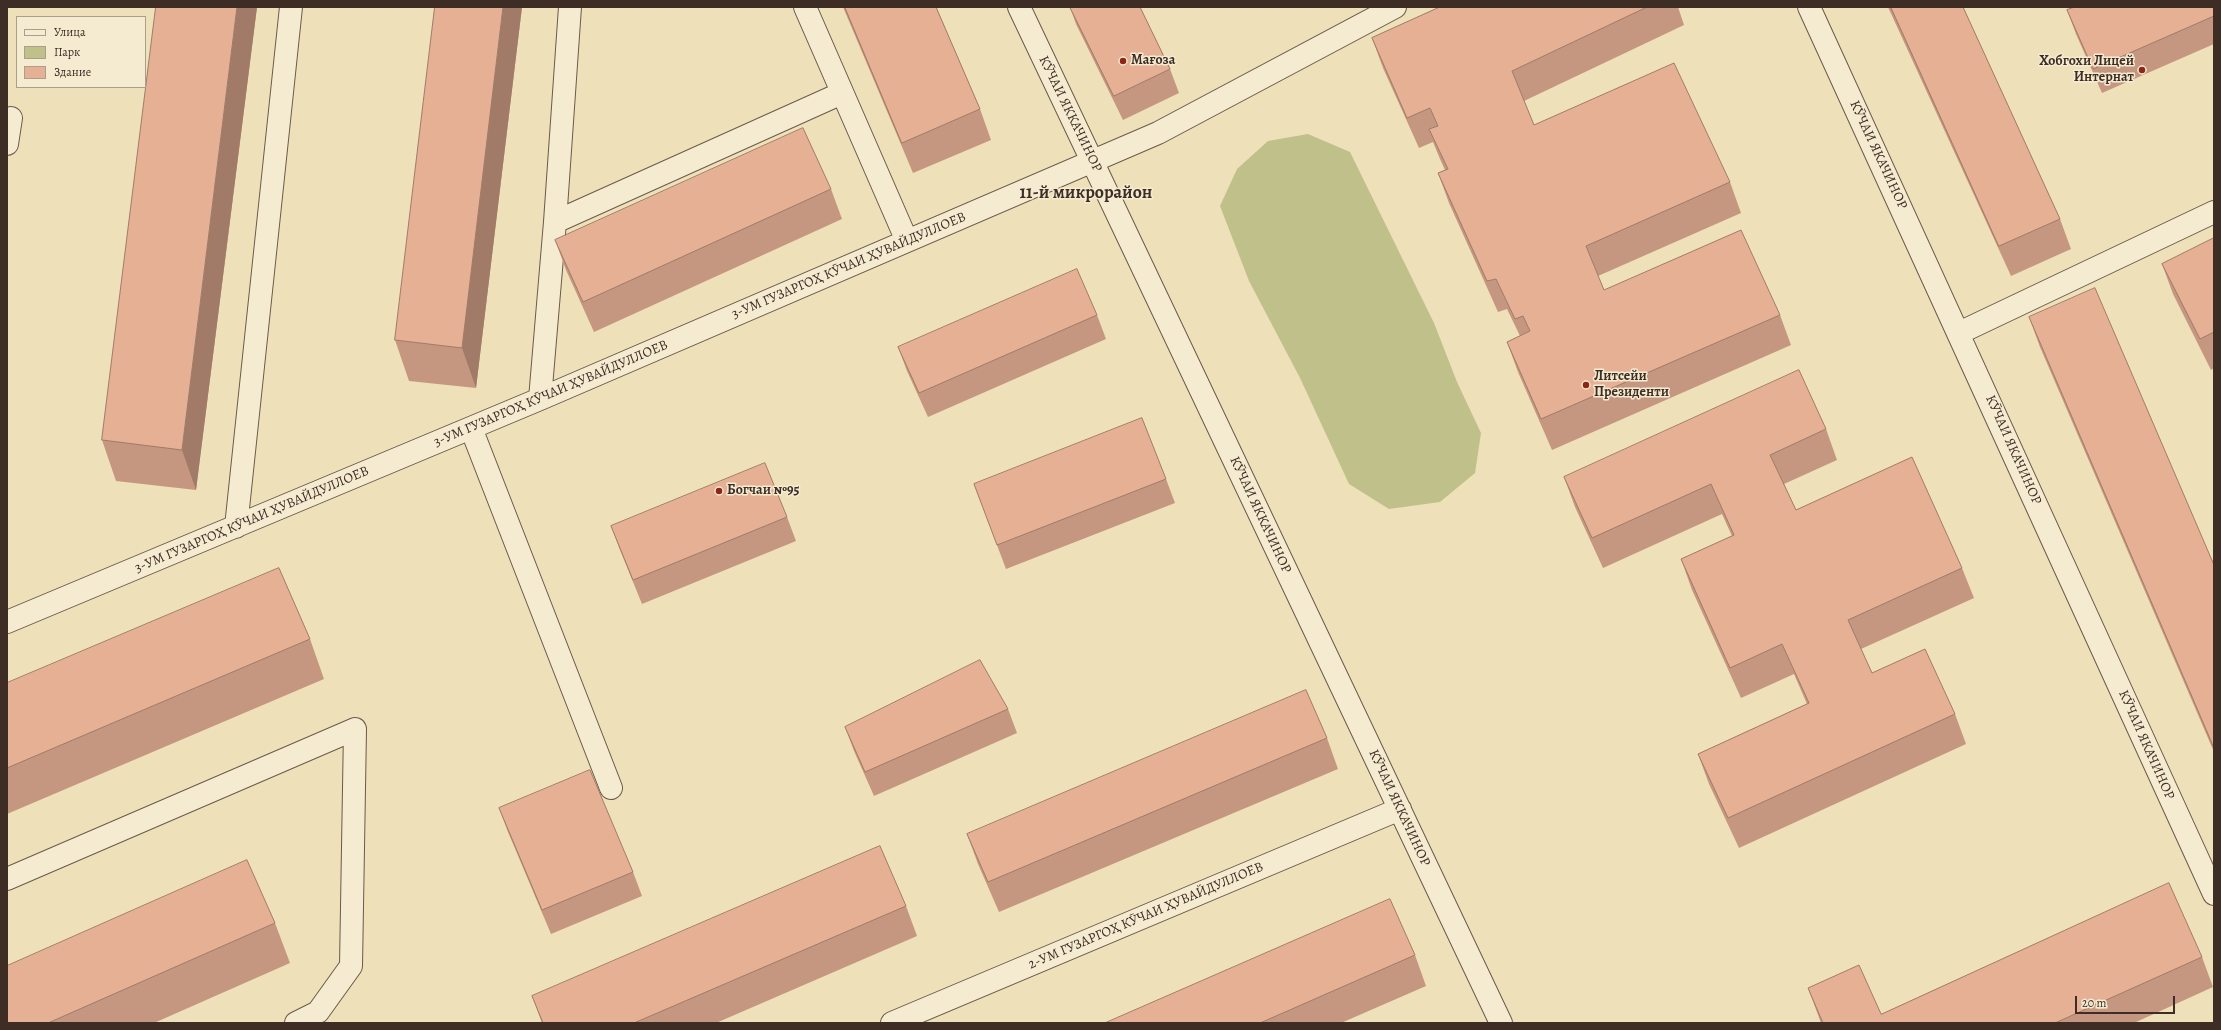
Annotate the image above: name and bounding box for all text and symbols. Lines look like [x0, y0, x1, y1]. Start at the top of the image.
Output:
legend [16, 16, 146, 88]
text: Улица [54, 24, 85, 40]
text: Парк [54, 44, 80, 60]
street label: КӮЧАИ ЯККАЧИНОР [1035, 53, 1105, 175]
place label: Мағоза [1131, 53, 1175, 69]
place label: Хобгохи Лицей Интернат [2039, 54, 2134, 86]
marker: Мағоза [1118, 56, 1128, 66]
text: Здание [54, 64, 91, 80]
marker: Хобгохи Лицей Интернат [2137, 65, 2147, 75]
street label: КӮЧАИ ЯКАЧИНОР [1845, 98, 1911, 212]
district label: 11-й микрорайон [1020, 183, 1152, 205]
street label: 3-УМ ГУЗАРГОҲ КӮЧАИ ҲУВАЙДУЛЛОЕВ [729, 209, 969, 323]
street label: 3-УМ ГУЗАРГОҲ КӮЧАИ ҲУВАЙДУЛЛОЕВ [431, 337, 671, 451]
place label: Литсейи Президенти [1594, 369, 1669, 402]
marker: Литсейи Президенти [1581, 380, 1591, 390]
street label: КӮЧАИ ЯКАЧИНОР [1981, 393, 2045, 507]
street label: КӮЧАИ ЯККАЧИНОР [1226, 454, 1294, 576]
street label: 3-УМ ГУЗАРГОҲ КӮЧАИ ҲУВАЙДУЛЛОЕВ [132, 463, 372, 577]
place label: Богчаи №95 [727, 483, 799, 499]
marker: Богчаи №95 [714, 486, 724, 496]
street label: КӮЧАИ ЯКАЧИНОР [2114, 688, 2178, 802]
street label: КӮЧАИ ЯККАЧИНОР [1365, 747, 1433, 869]
street label: 2-УМ ГУЗАРГОҲ КӮЧАИ ҲУВАЙДУЛЛОЕВ [1026, 859, 1266, 973]
scale bar [2077, 988, 2177, 1014]
text: 20 m [2082, 995, 2106, 1011]

